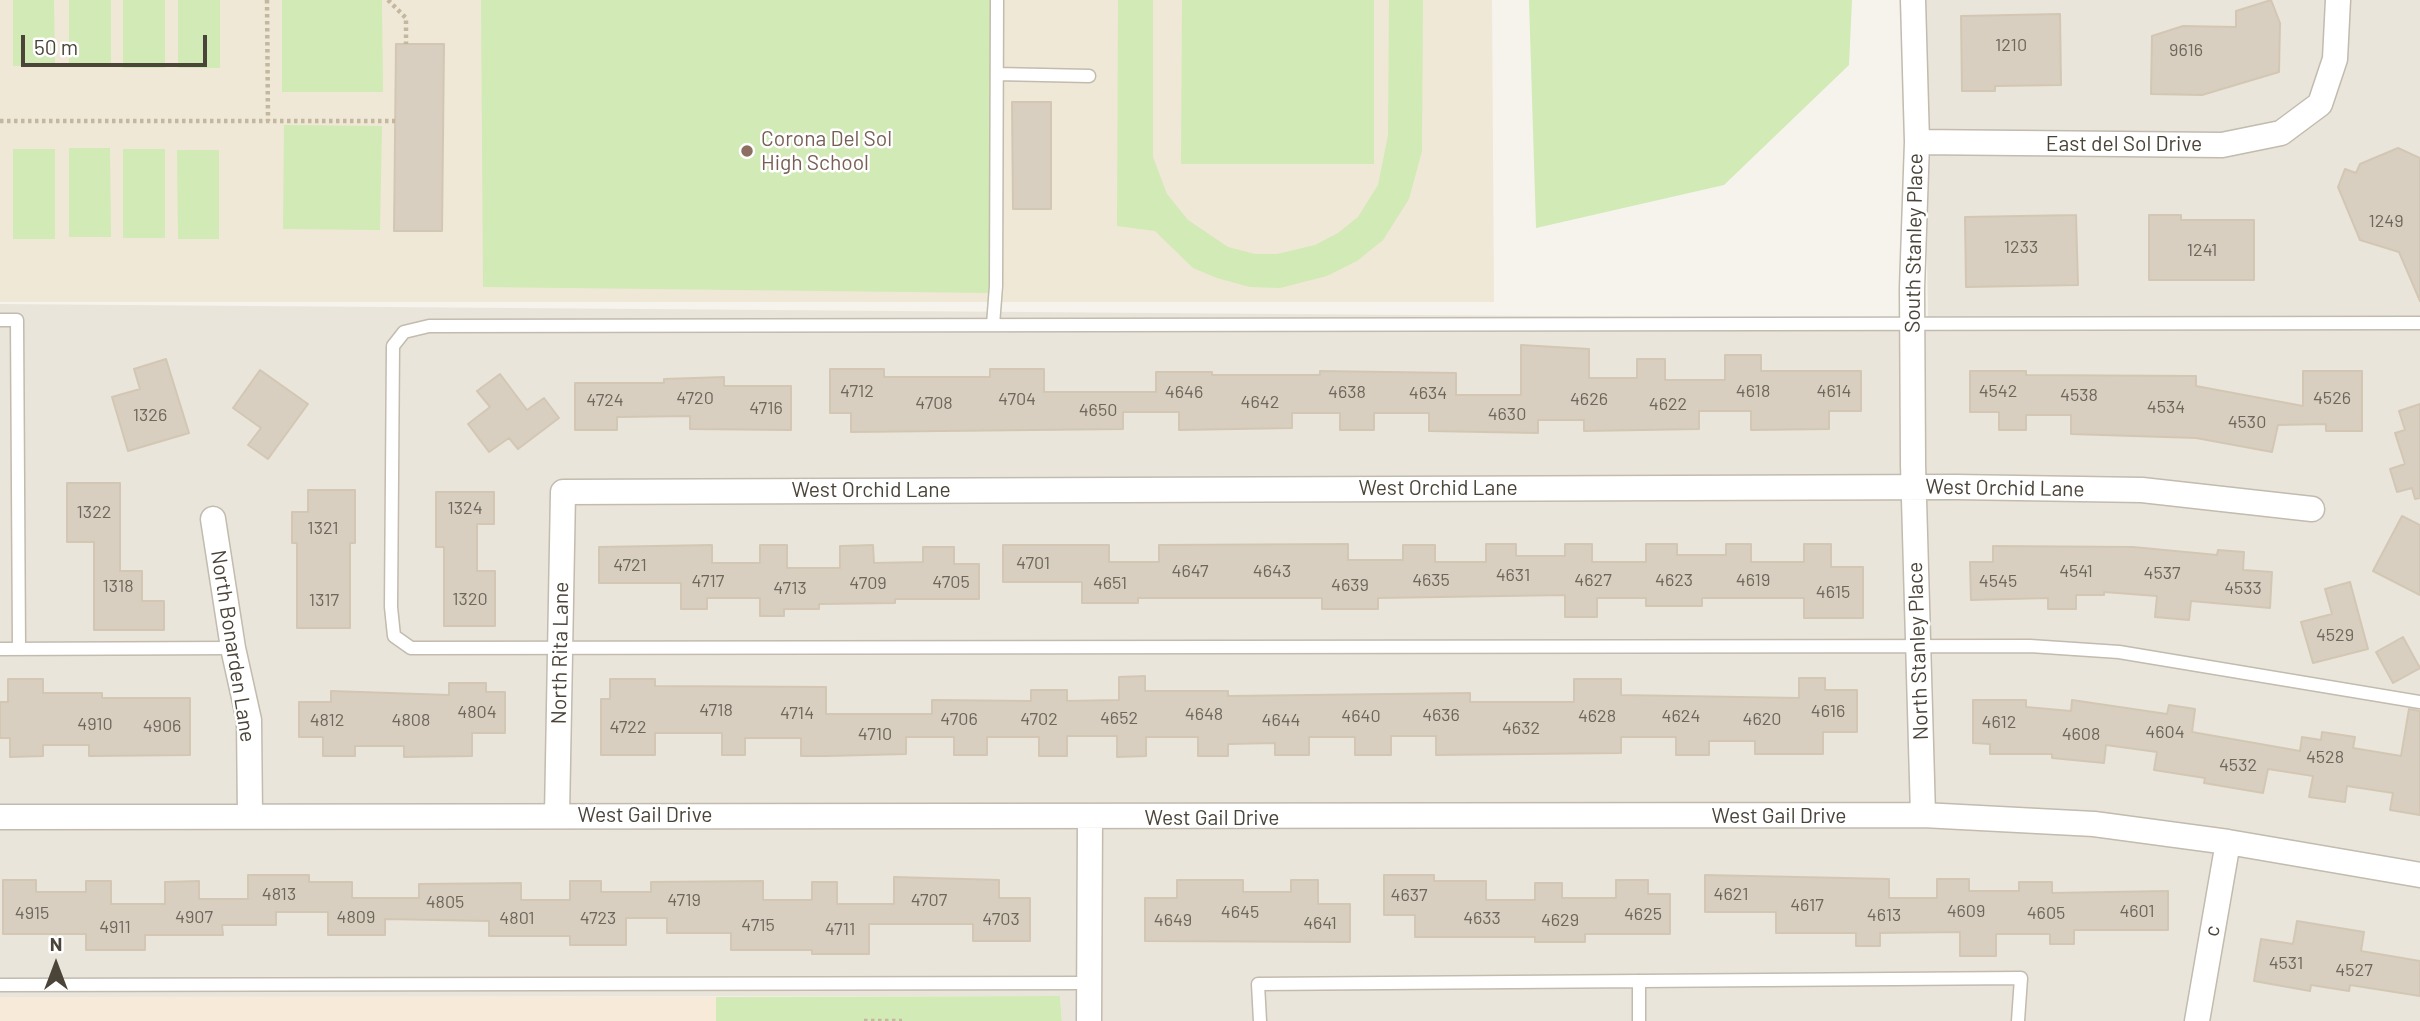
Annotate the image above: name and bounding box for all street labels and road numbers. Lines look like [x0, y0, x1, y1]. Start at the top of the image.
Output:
street label: East del Sol Drive [2046, 131, 2202, 157]
street label: South Stanley Place [1900, 153, 1928, 333]
street label: West Orchid Lane [1925, 474, 2085, 502]
street label: West Orchid Lane [1358, 475, 1518, 501]
street label: West Orchid Lane [791, 477, 951, 503]
street label: North Bonarden Lane [205, 548, 261, 744]
street label: North Stanley Place [1902, 561, 1934, 741]
street label: North Rita Lane [546, 582, 574, 724]
street label: West Gail Drive [578, 802, 712, 828]
street label: West Gail Drive [1712, 803, 1846, 829]
street label: West Gail Drive [1145, 805, 1279, 831]
street label: c [2199, 923, 2225, 939]

